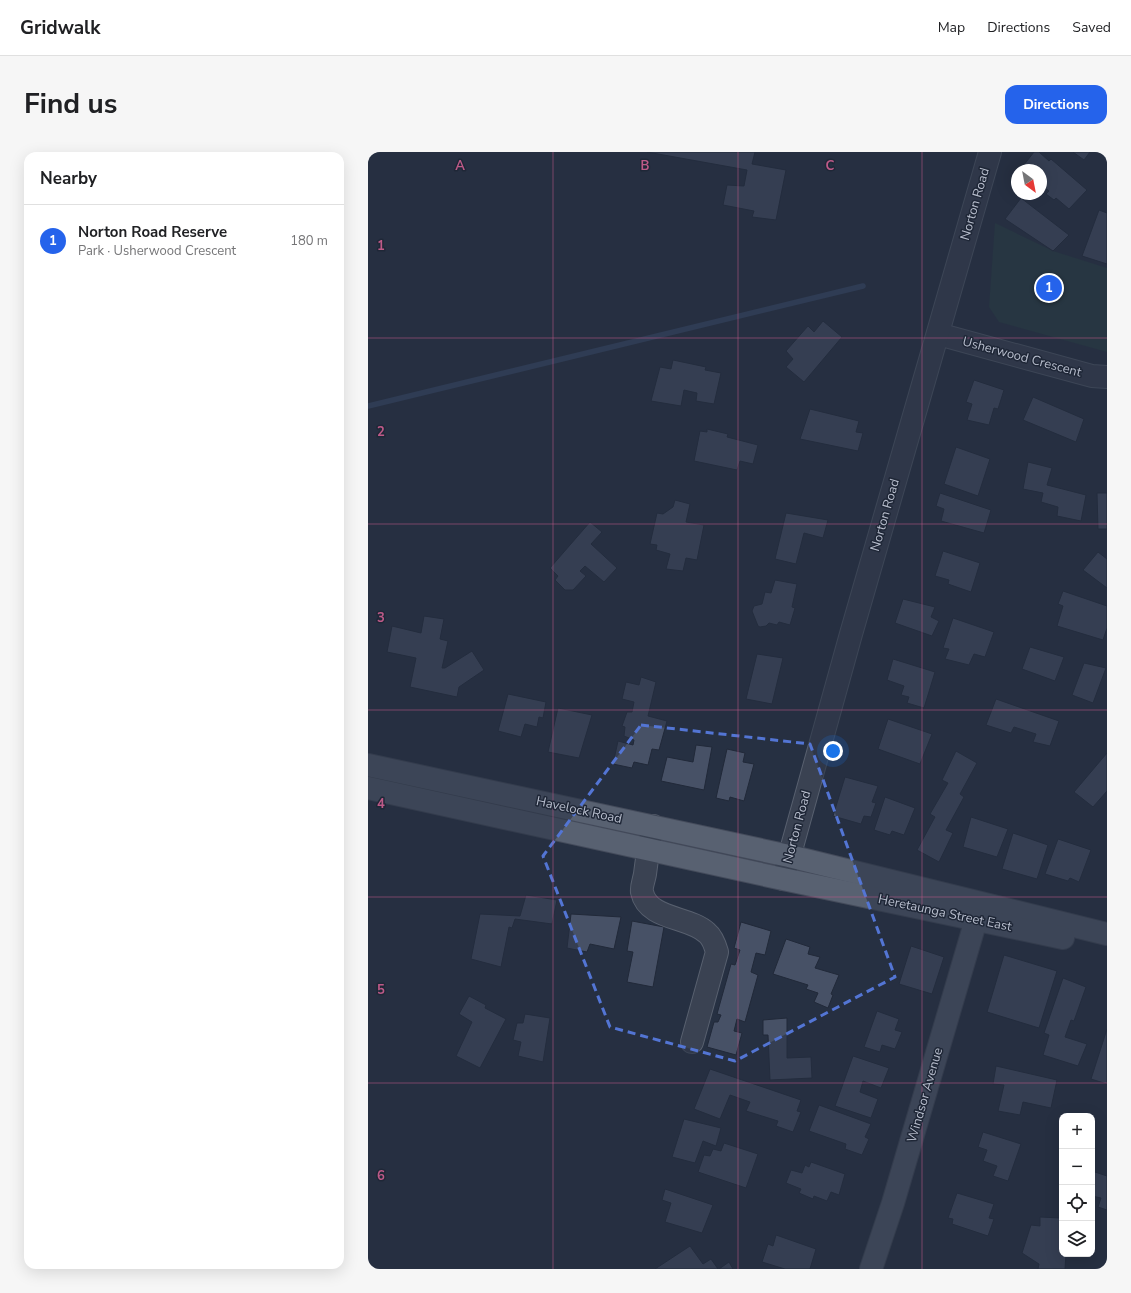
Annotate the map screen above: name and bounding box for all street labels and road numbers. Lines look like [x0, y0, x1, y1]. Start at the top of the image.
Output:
street label: Norton Road [956, 166, 994, 242]
street label: Usherwood Crescent [961, 332, 1084, 382]
street label: Norton Road [866, 477, 904, 553]
street label: Norton Road [779, 789, 815, 865]
street label: Havelock Road [534, 792, 624, 828]
street label: Heretaunga Street East [877, 890, 1014, 936]
street label: Windsor Avenue [903, 1045, 947, 1145]

